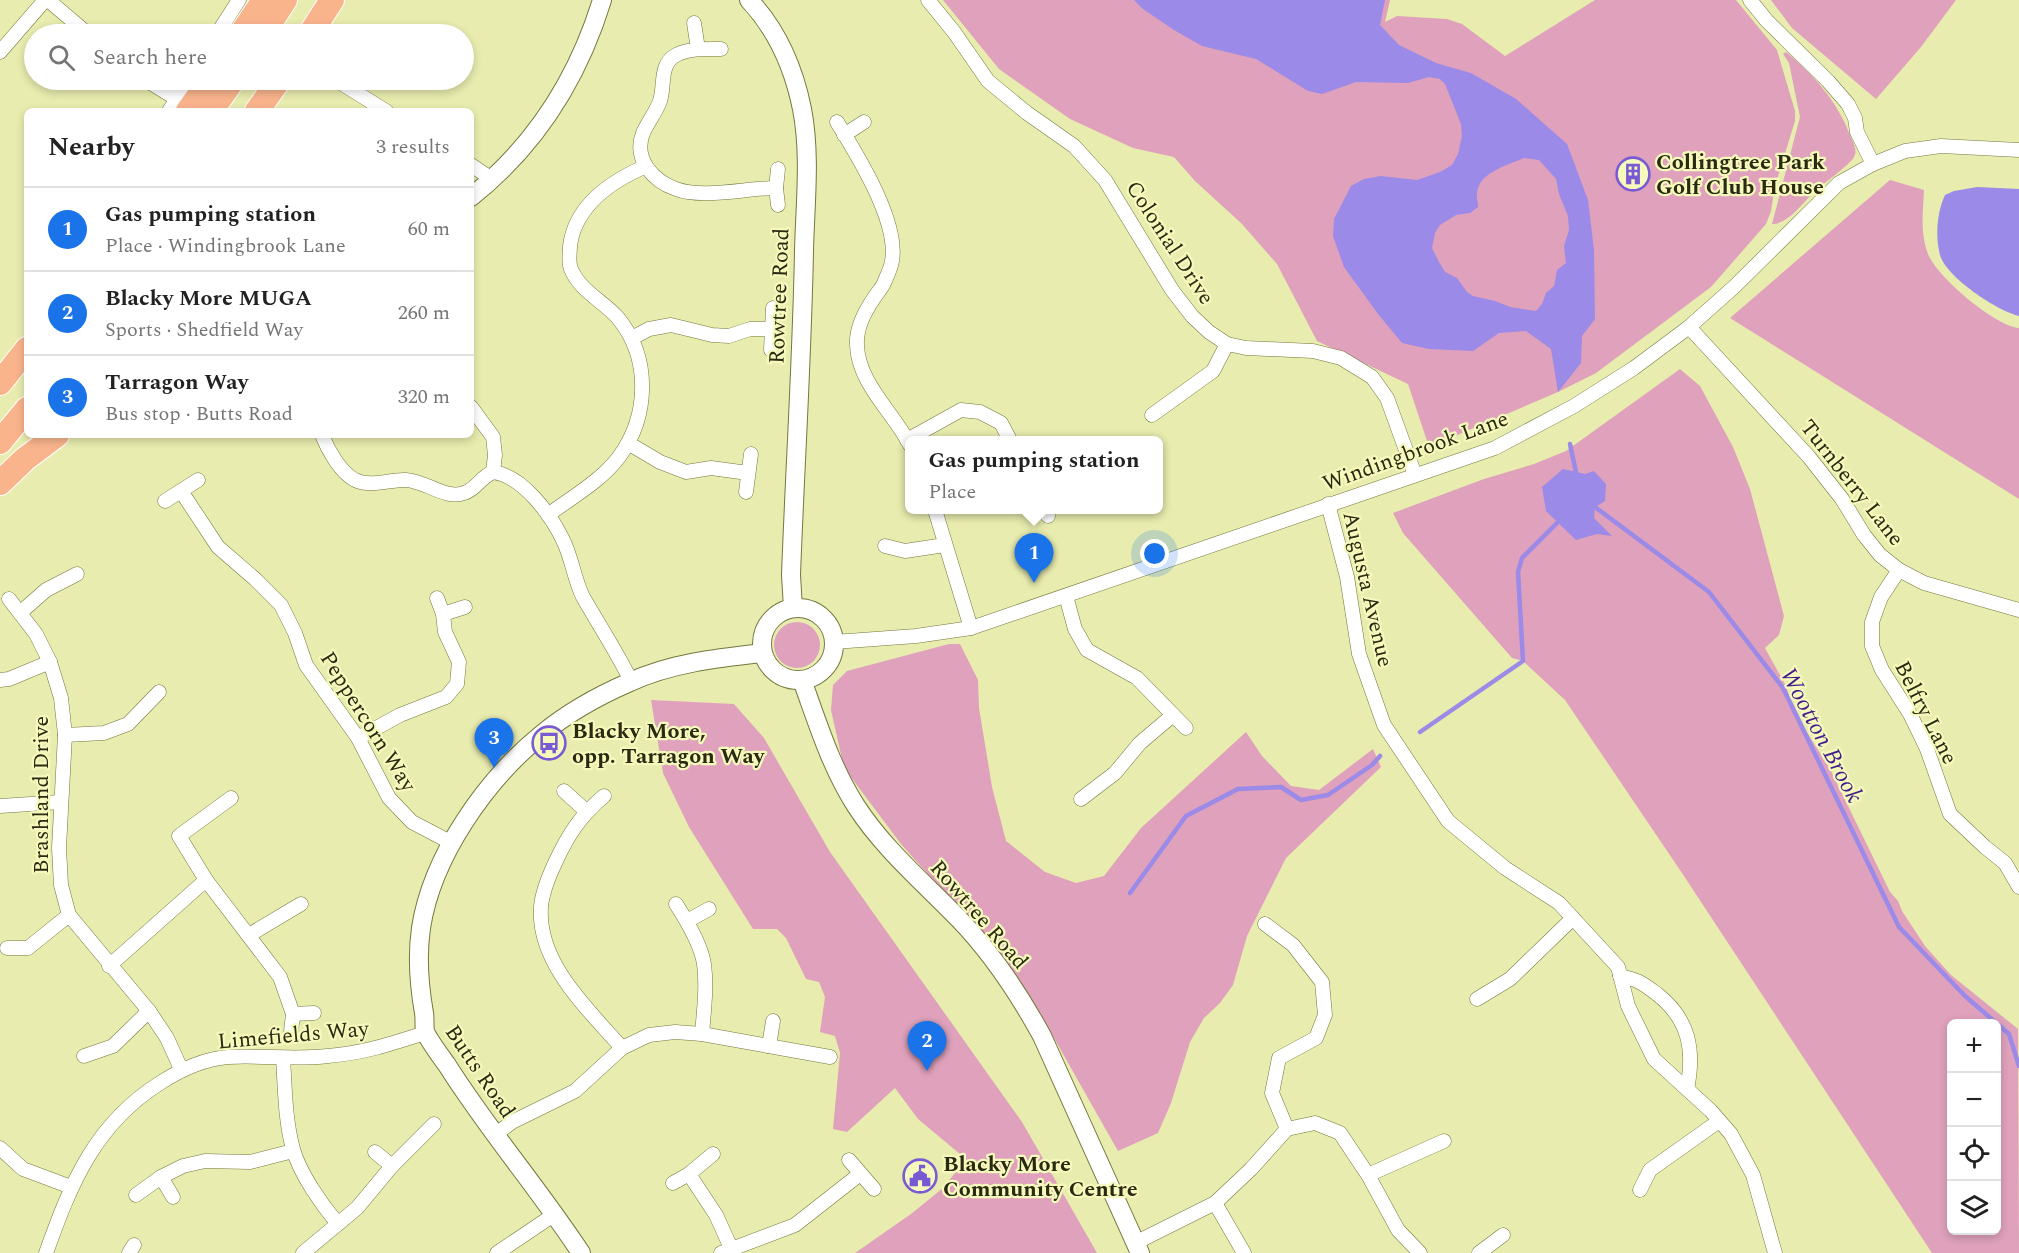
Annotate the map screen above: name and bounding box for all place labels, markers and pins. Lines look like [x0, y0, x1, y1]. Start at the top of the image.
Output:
place label: Collingtree Park Golf Club House [1656, 146, 1826, 204]
building icon: Collingtree Park Golf Club House [1615, 156, 1651, 192]
pin: 1 [1014, 534, 1054, 583]
place label: Blacky More, opp. Tarragon Way [572, 715, 766, 773]
pin: 3 [474, 718, 514, 768]
bus stop icon: Blacky More, opp. Tarragon Way [531, 725, 567, 761]
pin: 2 [908, 1022, 946, 1071]
place label: Blacky More Community Centre [943, 1148, 1138, 1206]
public building icon: Blacky More Community Centre [902, 1158, 938, 1194]

